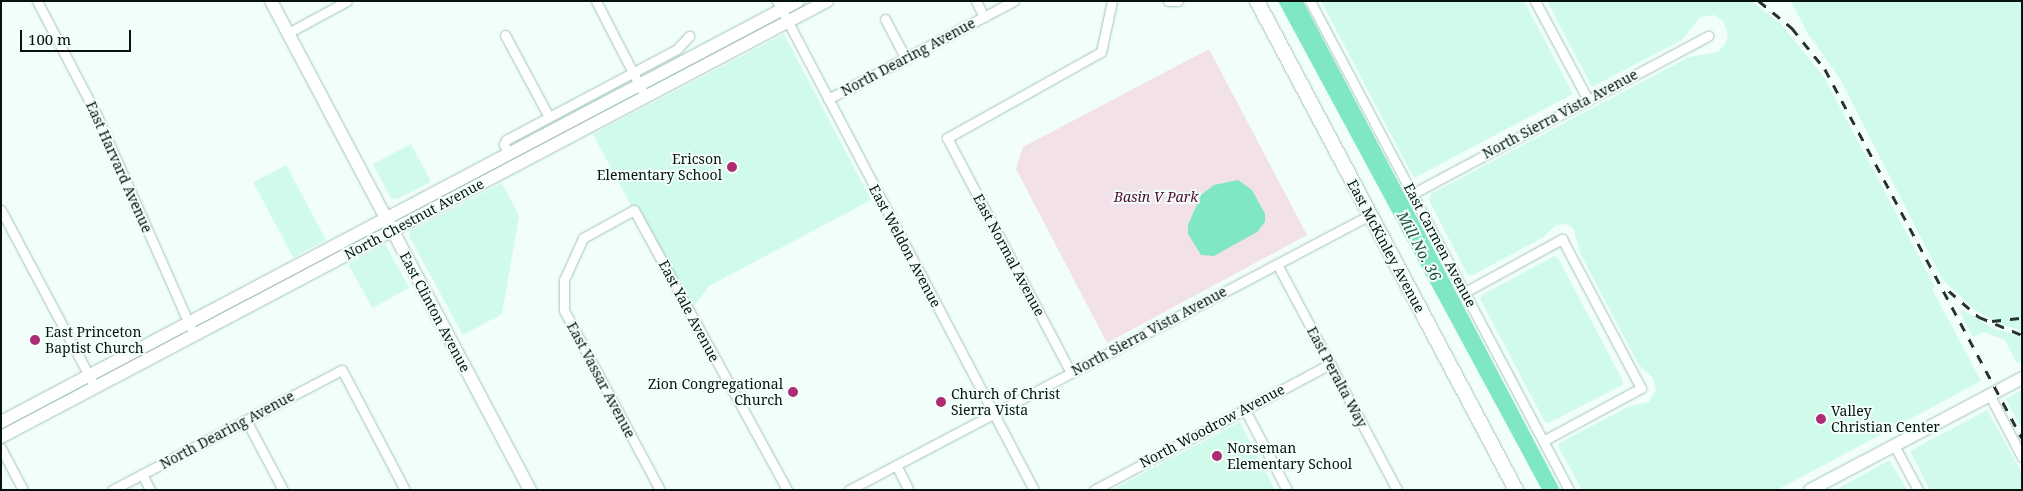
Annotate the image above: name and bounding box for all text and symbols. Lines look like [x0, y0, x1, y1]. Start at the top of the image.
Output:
street label: North Dearing Avenue [838, 14, 978, 100]
scale bar [22, 20, 134, 52]
text: 100 m [28, 29, 71, 49]
street label: North Sierra Vista Avenue [1479, 66, 1641, 162]
street label: East Harvard Avenue [82, 99, 156, 235]
place label: Ericson Elementary School [597, 151, 722, 184]
marker: Ericson Elementary School [726, 161, 738, 173]
street label: North Chestnut Avenue [341, 175, 487, 263]
street label: East McKinley Avenue [1344, 177, 1428, 315]
street label: East Carmen Avenue [1400, 180, 1480, 310]
street label: East Weldon Avenue [866, 182, 944, 310]
park label: Basin V Park [1114, 189, 1198, 205]
street label: East Normal Avenue [970, 191, 1048, 319]
water label: Mill No. 36 [1393, 208, 1445, 284]
street label: East Clinton Avenue [396, 249, 474, 375]
street label: East Yale Avenue [655, 257, 723, 365]
street label: North Sierra Vista Avenue [1068, 283, 1230, 379]
street label: East Vassar Avenue [563, 319, 639, 441]
place label: East Princeton Baptist Church [45, 324, 144, 357]
street label: East Peralta Way [1303, 324, 1371, 430]
marker: East Princeton Baptist Church [29, 334, 41, 346]
place label: Zion Congregational Church [648, 376, 783, 408]
street label: North Woodrow Avenue [1137, 381, 1287, 471]
marker: Zion Congregational Church [787, 386, 799, 398]
place label: Church of Christ Sierra Vista [951, 386, 1060, 418]
street label: North Dearing Avenue [157, 387, 297, 473]
marker: Church of Christ Sierra Vista [935, 396, 947, 408]
place label: Valley Christian Center [1831, 403, 1940, 436]
marker: Valley Christian Center [1815, 413, 1827, 425]
place label: Norseman Elementary School [1227, 440, 1352, 472]
marker: Norseman Elementary School [1211, 450, 1223, 462]

